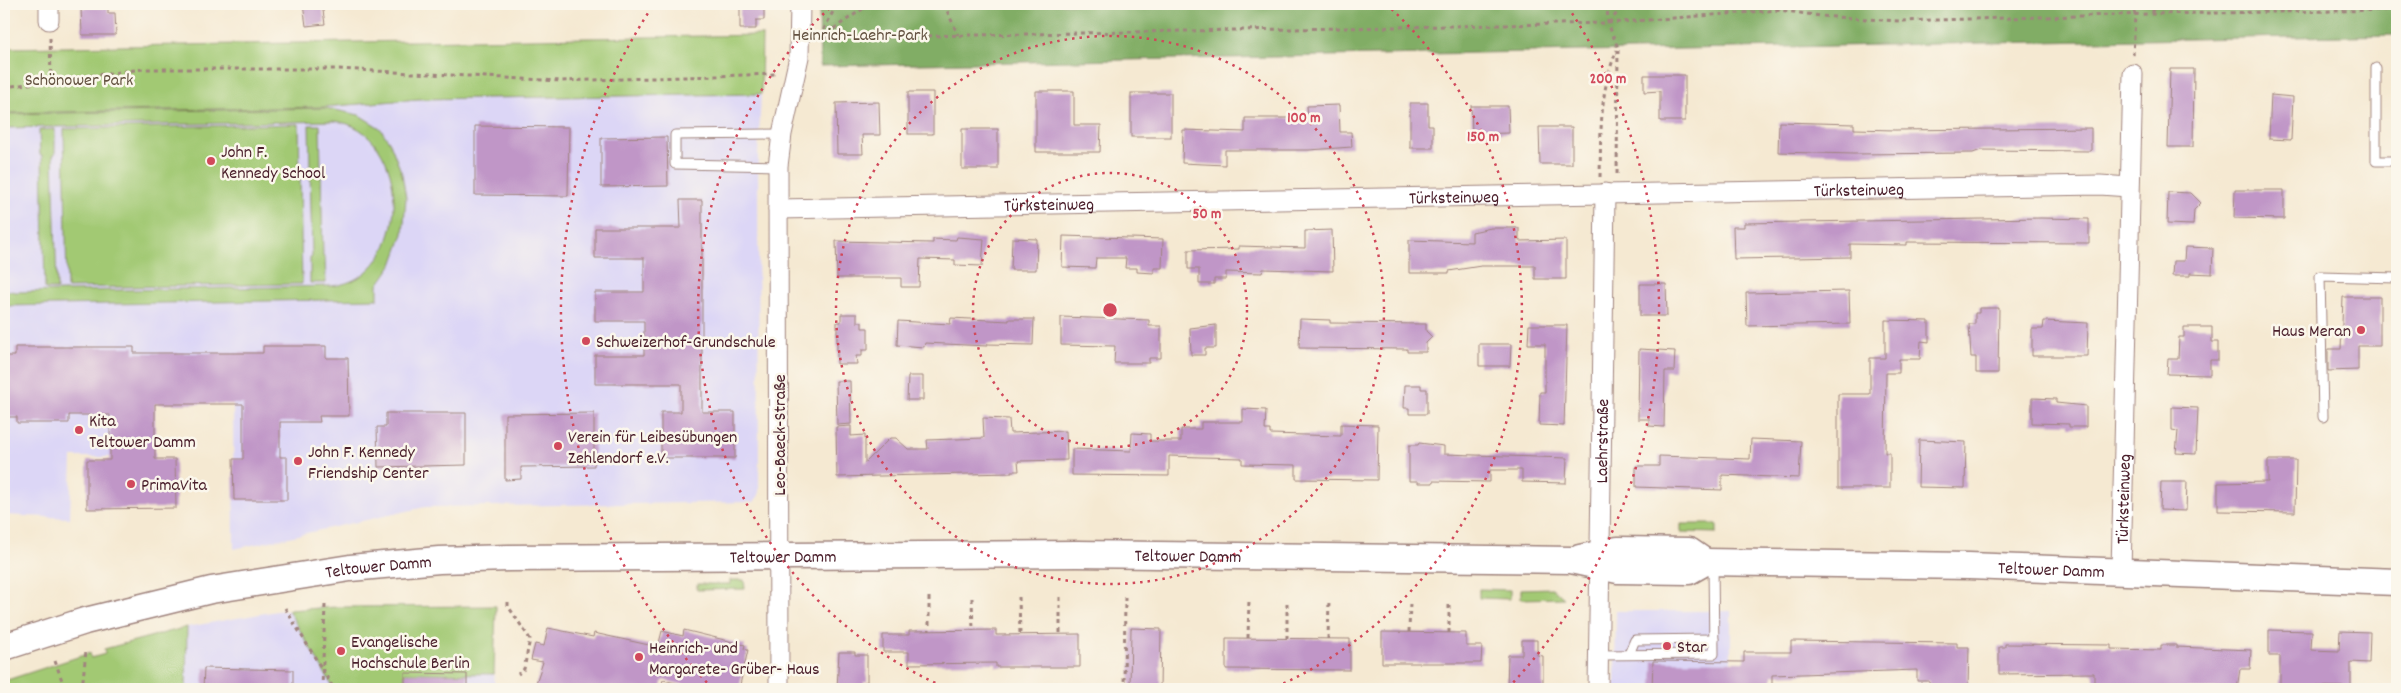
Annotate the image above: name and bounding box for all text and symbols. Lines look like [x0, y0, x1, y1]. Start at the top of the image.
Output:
park label: Heinrich-Laehr-Park [792, 24, 928, 49]
park label: Schönower Park [25, 69, 133, 94]
text: 200 m [1590, 69, 1626, 91]
text: 100 m [1287, 108, 1321, 130]
text: 150 m [1467, 127, 1499, 149]
place label: John F. Kennedy School [221, 141, 326, 187]
marker: John F. Kennedy School [205, 155, 217, 167]
street label: Türksteinweg [1814, 179, 1904, 205]
street label: Türksteinweg [1409, 186, 1499, 213]
street label: Türksteinweg [1004, 193, 1094, 220]
text: 50 m [1193, 204, 1221, 226]
centre of rings [1101, 301, 1119, 319]
place label: Haus Meran [2272, 320, 2351, 345]
marker: Haus Meran [2355, 324, 2367, 336]
place label: Schweizerhof-Grundschule [596, 331, 776, 356]
marker: Schweizerhof-Grundschule [580, 335, 592, 347]
street label: Leo-Baeck-Straße [769, 374, 794, 496]
street label: Laehrstraße [1591, 399, 1617, 484]
place label: Kita Teltower Damm [89, 410, 196, 456]
marker: Kita Teltower Damm [73, 424, 85, 436]
place label: Verein für Leibesübungen Zehlendorf e.V. [568, 426, 737, 472]
marker: Verein für Leibesübungen Zehlendorf e.V. [552, 440, 564, 452]
place label: John F. Kennedy Friendship Center [308, 441, 429, 487]
street label: Türksteinweg [2112, 454, 2139, 544]
marker: John F. Kennedy Friendship Center [292, 455, 304, 467]
place label: PrimaVita [141, 474, 208, 499]
marker: PrimaVita [125, 478, 137, 490]
street label: Teltower Damm [1134, 545, 1242, 571]
street label: Teltower Damm [730, 546, 837, 571]
street label: Teltower Damm [324, 551, 433, 587]
street label: Teltower Damm [1998, 557, 2105, 586]
place label: Evangelische Hochschule Berlin [351, 631, 470, 677]
place label: Star [1677, 636, 1707, 661]
place label: Heinrich- und Margarete- Grüber- Haus [649, 637, 820, 683]
marker: Star [1661, 640, 1673, 652]
marker: Evangelische Hochschule Berlin [335, 645, 347, 657]
marker: Heinrich- und Margarete- Grüber- Haus [633, 651, 645, 663]

